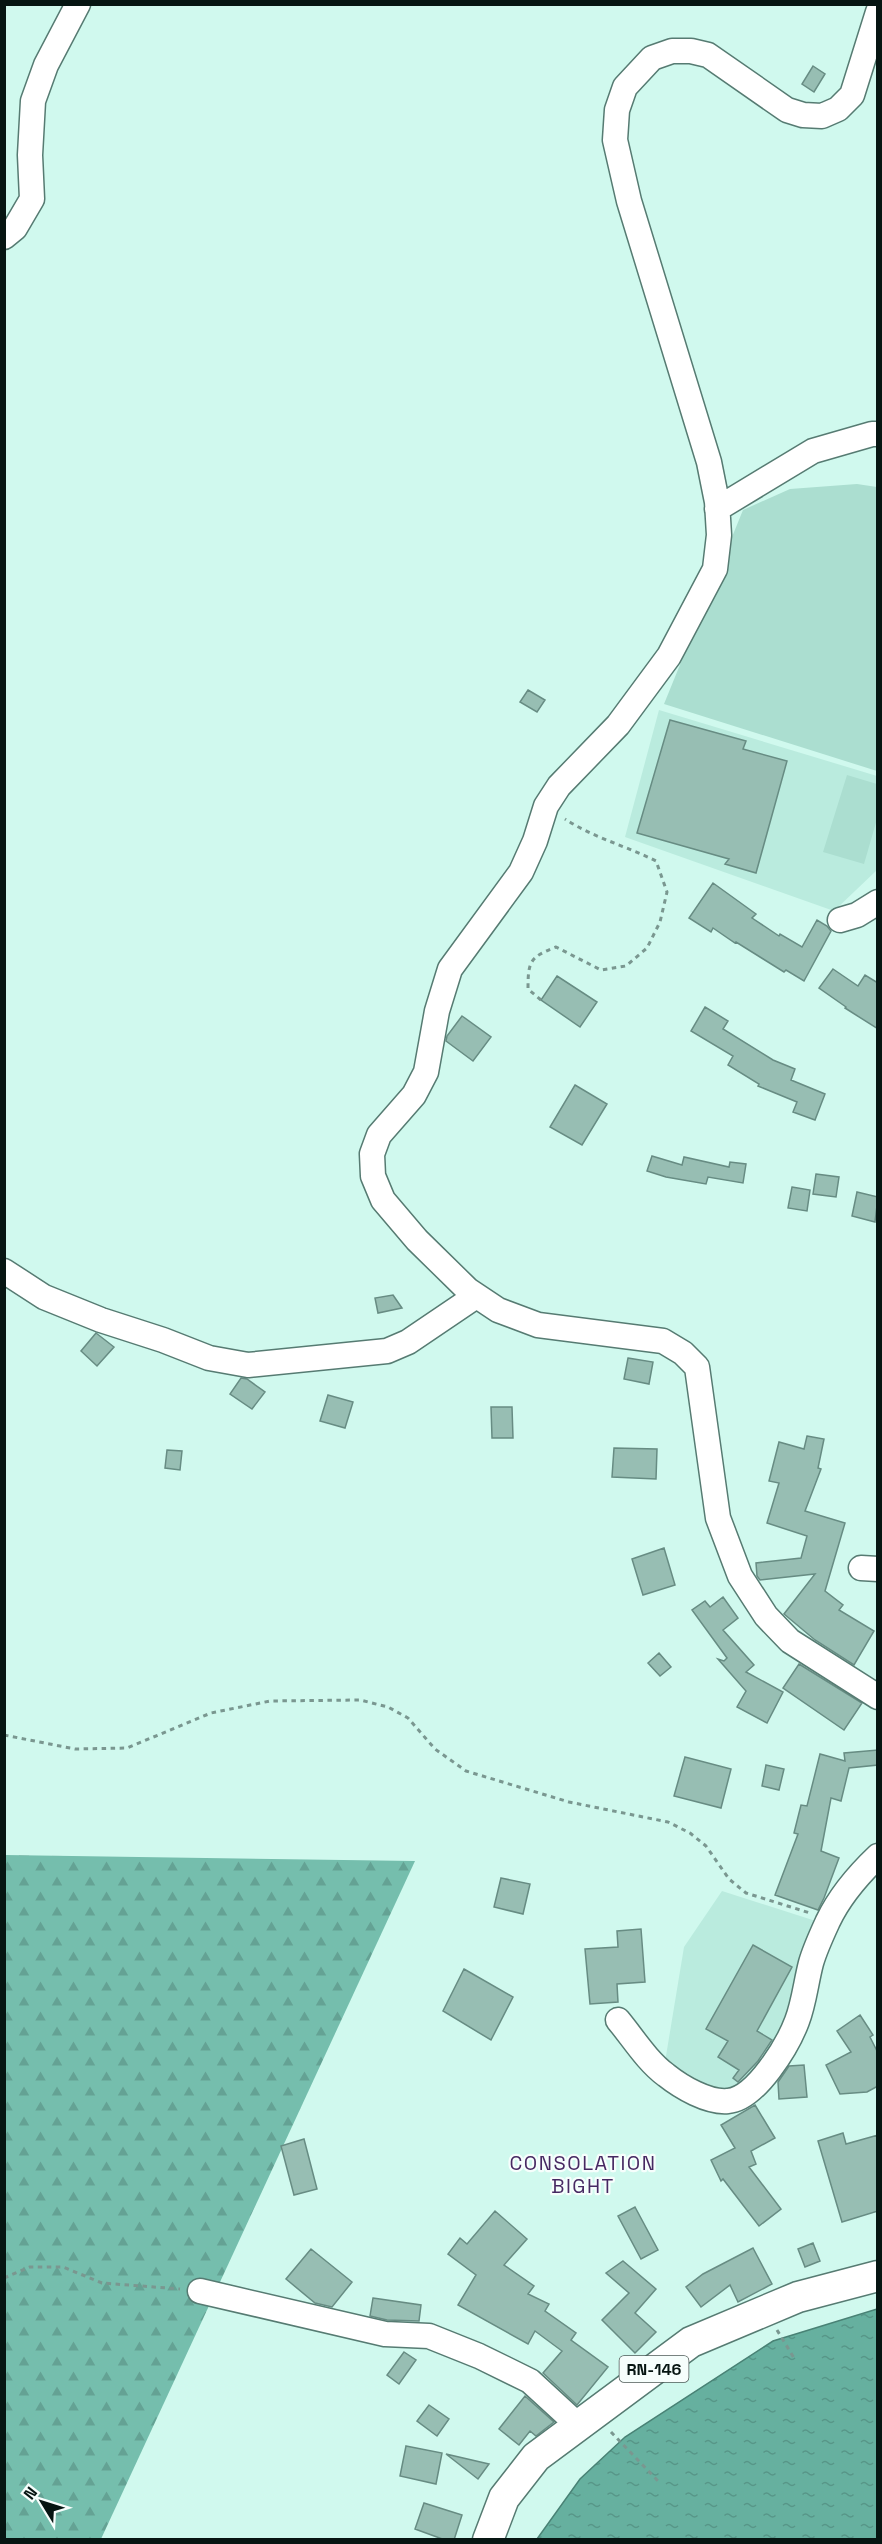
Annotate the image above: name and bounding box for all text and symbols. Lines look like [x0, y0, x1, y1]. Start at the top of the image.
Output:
district label: CONSOLATION BIGHT [510, 2150, 656, 2199]
road number: RN-146 [620, 2356, 688, 2382]
north arrow [12, 2472, 72, 2532]
text: N [19, 2482, 42, 2504]

